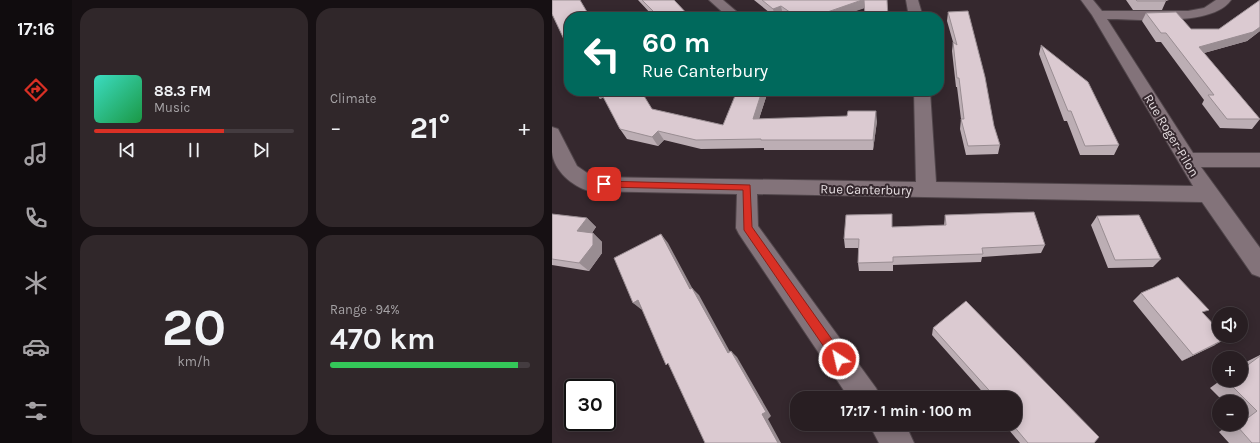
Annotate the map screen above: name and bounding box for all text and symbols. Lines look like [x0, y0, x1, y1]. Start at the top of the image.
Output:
text: 17:16 [17, 18, 55, 40]
text: 60 m [642, 26, 710, 59]
icon: left [576, 28, 628, 80]
text: Rue Canterbury [642, 60, 768, 82]
icon: directions [22, 76, 50, 104]
text: 88.3 FM [154, 82, 211, 100]
text: Climate [330, 91, 376, 106]
street label: Rue Roger-Pilon [1141, 91, 1202, 179]
text: Music [154, 100, 190, 115]
text: 21° [410, 110, 450, 146]
text: − [330, 115, 342, 141]
text: + [518, 115, 530, 141]
icon: previous [116, 139, 138, 161]
icon: pause [183, 139, 205, 161]
icon: next [250, 139, 272, 161]
icon: music [22, 140, 50, 168]
pin [587, 167, 621, 201]
icon: arrive [593, 173, 615, 195]
street label: Rue Canterbury [820, 181, 912, 198]
icon: phone [22, 204, 50, 232]
icon: climate [22, 269, 50, 297]
text: 20 [162, 297, 226, 358]
text: Range · 94% [330, 302, 400, 317]
map controls [1212, 307, 1248, 431]
button: sound [1212, 307, 1248, 343]
text: 470 km [330, 321, 436, 357]
icon: car [22, 333, 50, 361]
position arrow [818, 338, 860, 380]
button: + [1212, 351, 1248, 387]
text: km/h [178, 354, 210, 369]
speed limit sign: 30 [564, 379, 616, 431]
button: − [1212, 395, 1248, 431]
icon: filters [22, 397, 50, 425]
text: 17:17 · 1 min · 100 m [840, 402, 972, 420]

